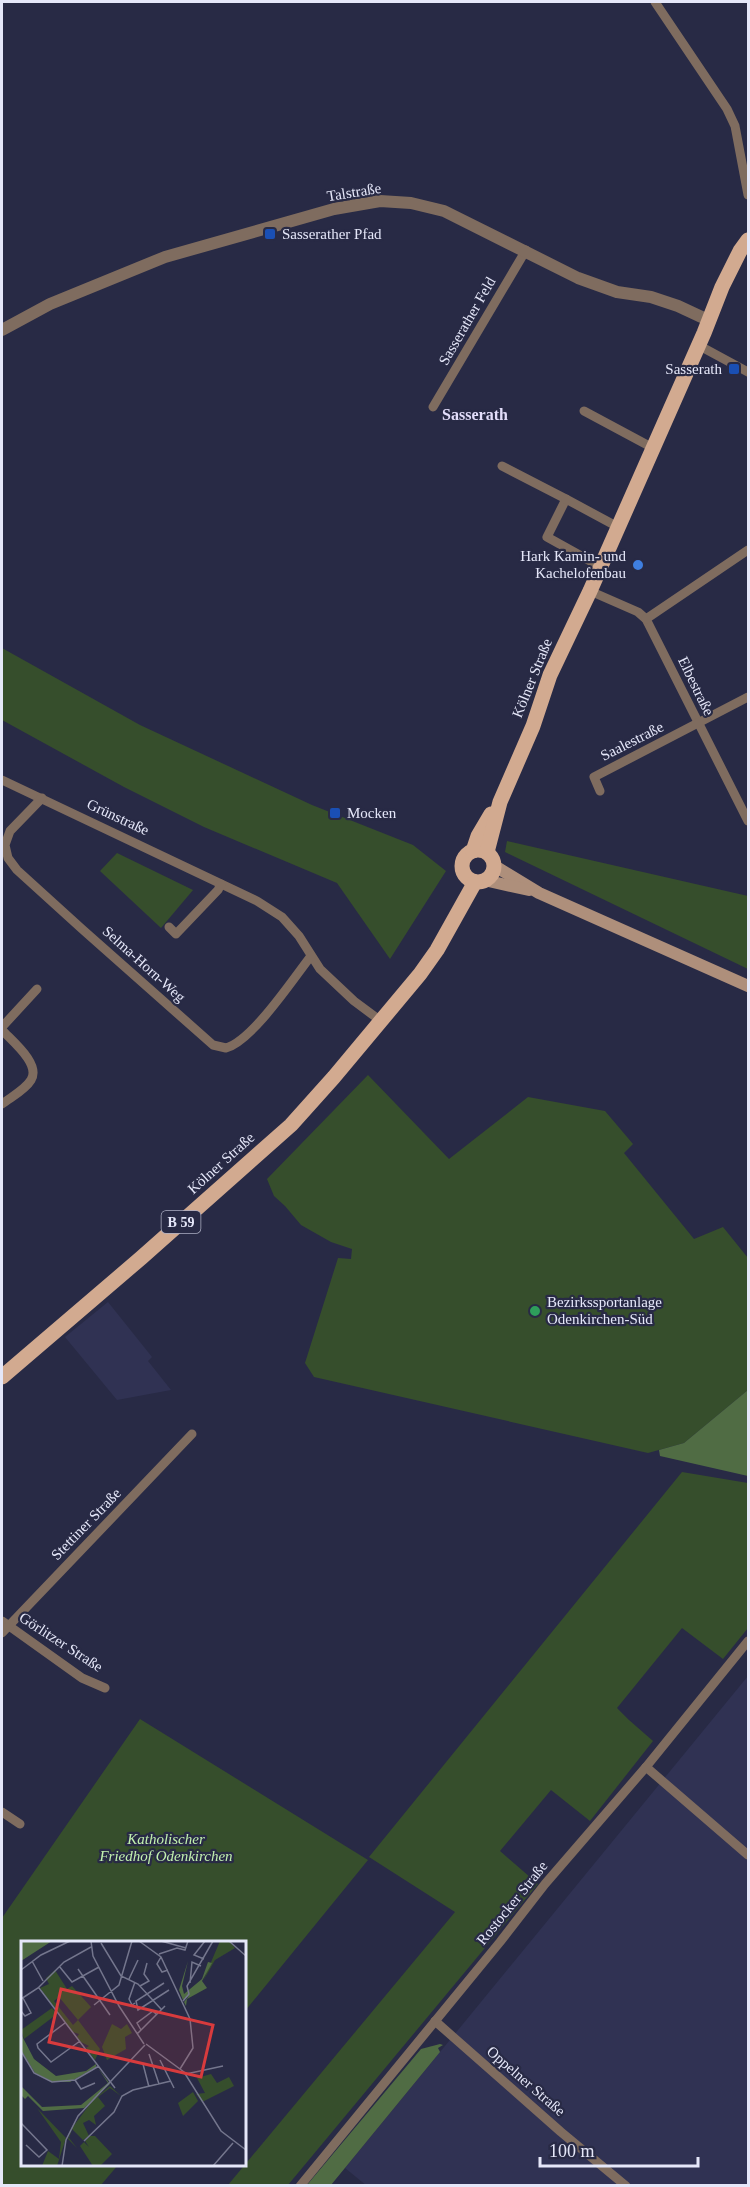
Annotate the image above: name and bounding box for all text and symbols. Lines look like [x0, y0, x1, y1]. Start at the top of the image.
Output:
street label: Talstraße [326, 180, 383, 204]
place label: Sasserather Pfad [282, 226, 382, 242]
marker: Sasserather Pfad [263, 227, 277, 241]
street label: Sasserather Feld [435, 274, 499, 368]
place label: Sasserath [665, 361, 722, 377]
marker: Sasserath [727, 362, 741, 376]
district label: Sasserath [442, 406, 508, 423]
place label: Hark Kamin- und Kachelofenbau [520, 548, 626, 581]
marker: Hark Kamin- und Kachelofenbau [631, 558, 645, 572]
street label: Kölner Straße [509, 636, 555, 720]
street label: Elbestraße [675, 654, 717, 718]
street label: Saalestraße [598, 718, 666, 764]
street label: Grünstraße [84, 796, 152, 838]
place label: Mocken [347, 805, 397, 821]
marker: Mocken [328, 806, 342, 820]
street label: Selma-Horn-Weg [99, 923, 189, 1006]
street label: Kölner Straße [185, 1129, 258, 1197]
road number: B 59 [162, 1211, 201, 1233]
place label: Bezirkssportanlage Odenkirchen-Süd [547, 1294, 662, 1327]
marker: Bezirkssportanlage Odenkirchen-Süd [528, 1304, 542, 1318]
street label: Stettiner Straße [48, 1485, 124, 1563]
street label: Görlitzer Straße [16, 1609, 106, 1675]
park label: Katholischer Friedhof Odenkirchen [98, 1831, 233, 1864]
street label: Rostocker Straße [473, 1858, 551, 1948]
inset map [21, 1941, 246, 2166]
street label: Oppelner Straße [484, 2043, 568, 2119]
scale bar [540, 2130, 698, 2168]
text: 100 m [549, 2141, 595, 2161]

